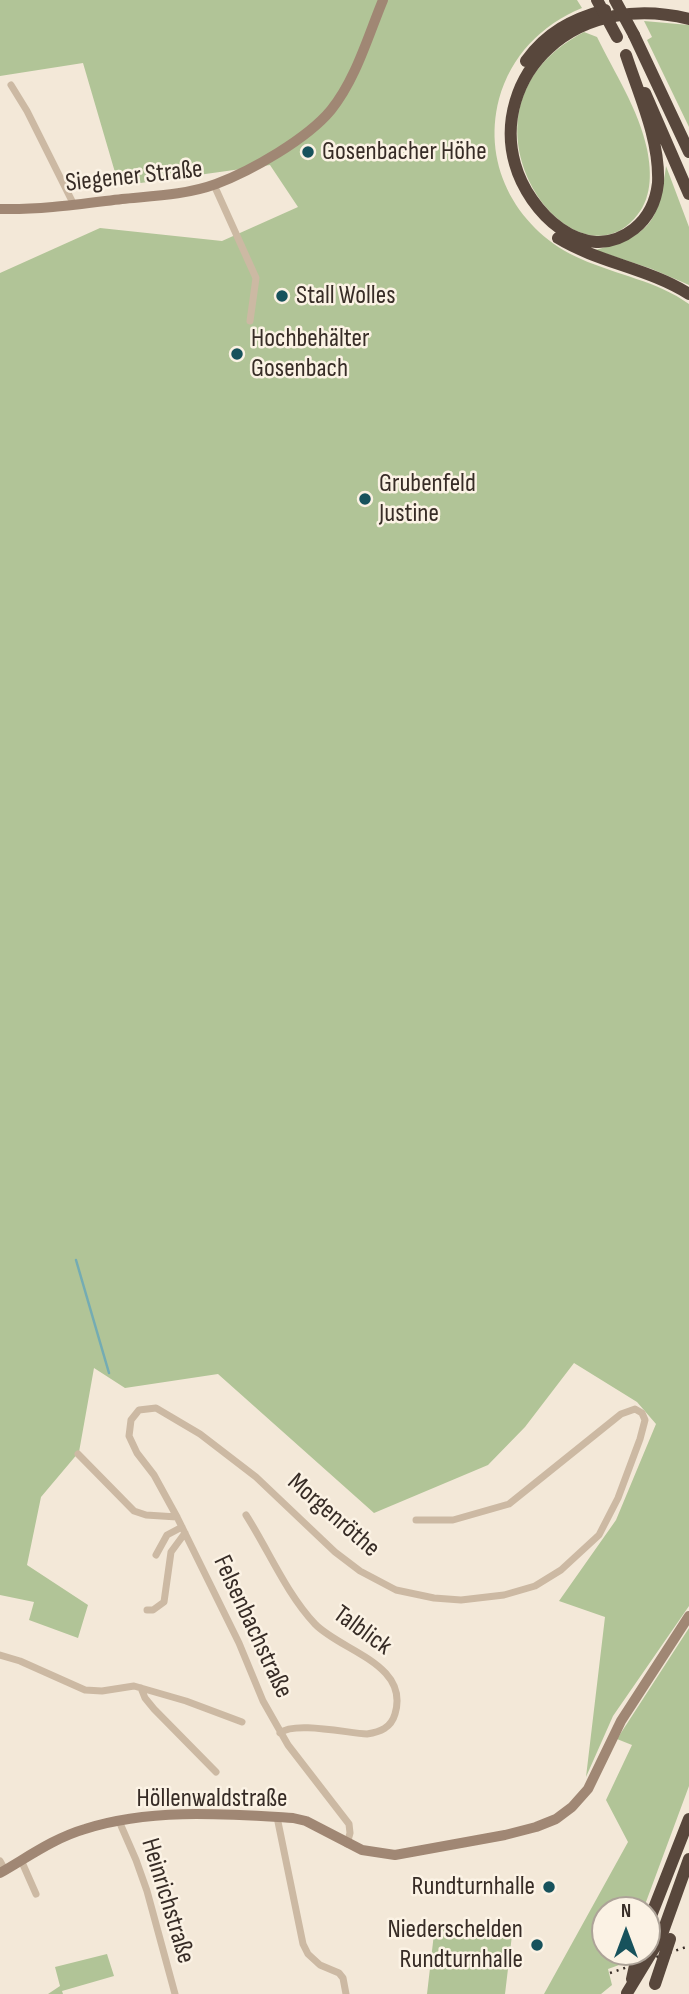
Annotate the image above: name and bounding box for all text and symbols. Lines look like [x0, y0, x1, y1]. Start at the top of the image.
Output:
place label: Gosenbacher Höhe [322, 136, 487, 168]
marker: Gosenbacher Höhe [300, 144, 316, 160]
street label: Siegener Straße [64, 154, 204, 200]
place label: Stall Wolles [296, 280, 395, 312]
marker: Stall Wolles [274, 288, 290, 304]
place label: Hochbehälter Gosenbach [251, 323, 369, 384]
marker: Hochbehälter Gosenbach [229, 346, 245, 362]
place label: Grubenfeld Justine [379, 468, 476, 530]
marker: Grubenfeld Justine [357, 491, 373, 507]
street label: Morgenröthe [280, 1467, 386, 1565]
street label: Felsenbachstraße [205, 1551, 299, 1703]
street label: Talblick [327, 1599, 397, 1663]
street label: Höllenwaldstraße [137, 1783, 287, 1815]
street label: Heinrichstraße [133, 1835, 201, 1967]
place label: Rundturnhalle [412, 1871, 535, 1903]
marker: Rundturnhalle [541, 1879, 557, 1895]
north arrow [591, 1896, 661, 1966]
text: N [621, 1900, 631, 1923]
place label: Niederschelden Rundturnhalle [388, 1914, 523, 1976]
marker: Niederschelden Rundturnhalle [529, 1937, 545, 1953]

